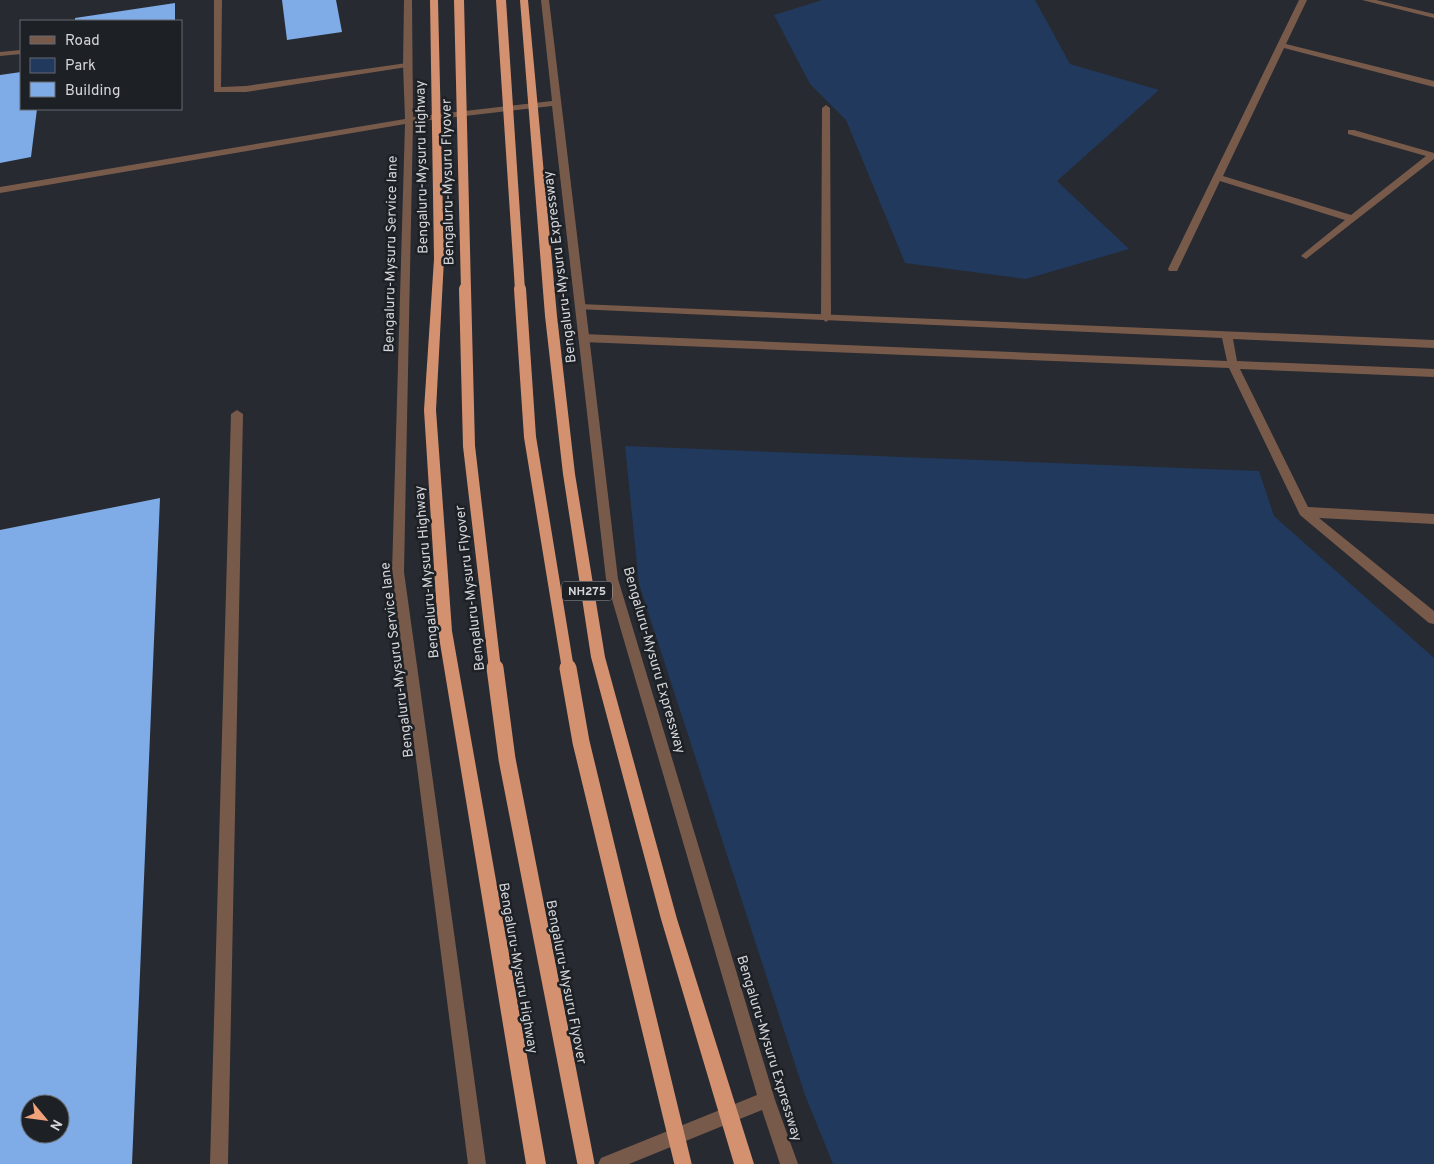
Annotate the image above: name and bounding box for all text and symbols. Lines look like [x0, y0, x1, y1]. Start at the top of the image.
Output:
legend [20, 20, 182, 110]
text: Road [65, 32, 100, 51]
text: Park [65, 57, 96, 76]
street label: Bengaluru-Mysuru Highway [412, 80, 433, 254]
text: Building [65, 82, 120, 101]
street label: Bengaluru-Mysuru Flyover [439, 98, 458, 266]
street label: Bengaluru-Mysuru Service lane [381, 155, 402, 353]
street label: Bengaluru-Mysuru Expressway [540, 170, 581, 364]
street label: Bengaluru-Mysuru Highway [411, 485, 444, 659]
street label: Bengaluru-Mysuru Flyover [452, 503, 489, 672]
street label: Bengaluru-Mysuru Service lane [377, 561, 418, 759]
street label: Bengaluru-Mysuru Expressway [619, 565, 688, 756]
road number: NH275 [562, 582, 612, 600]
street label: Bengaluru-Mysuru Highway [494, 881, 541, 1055]
street label: Bengaluru-Mysuru Flyover [541, 899, 590, 1066]
street label: Bengaluru-Mysuru Expressway [732, 953, 805, 1143]
north arrow [20, 1094, 70, 1144]
text: N [45, 1116, 65, 1133]

